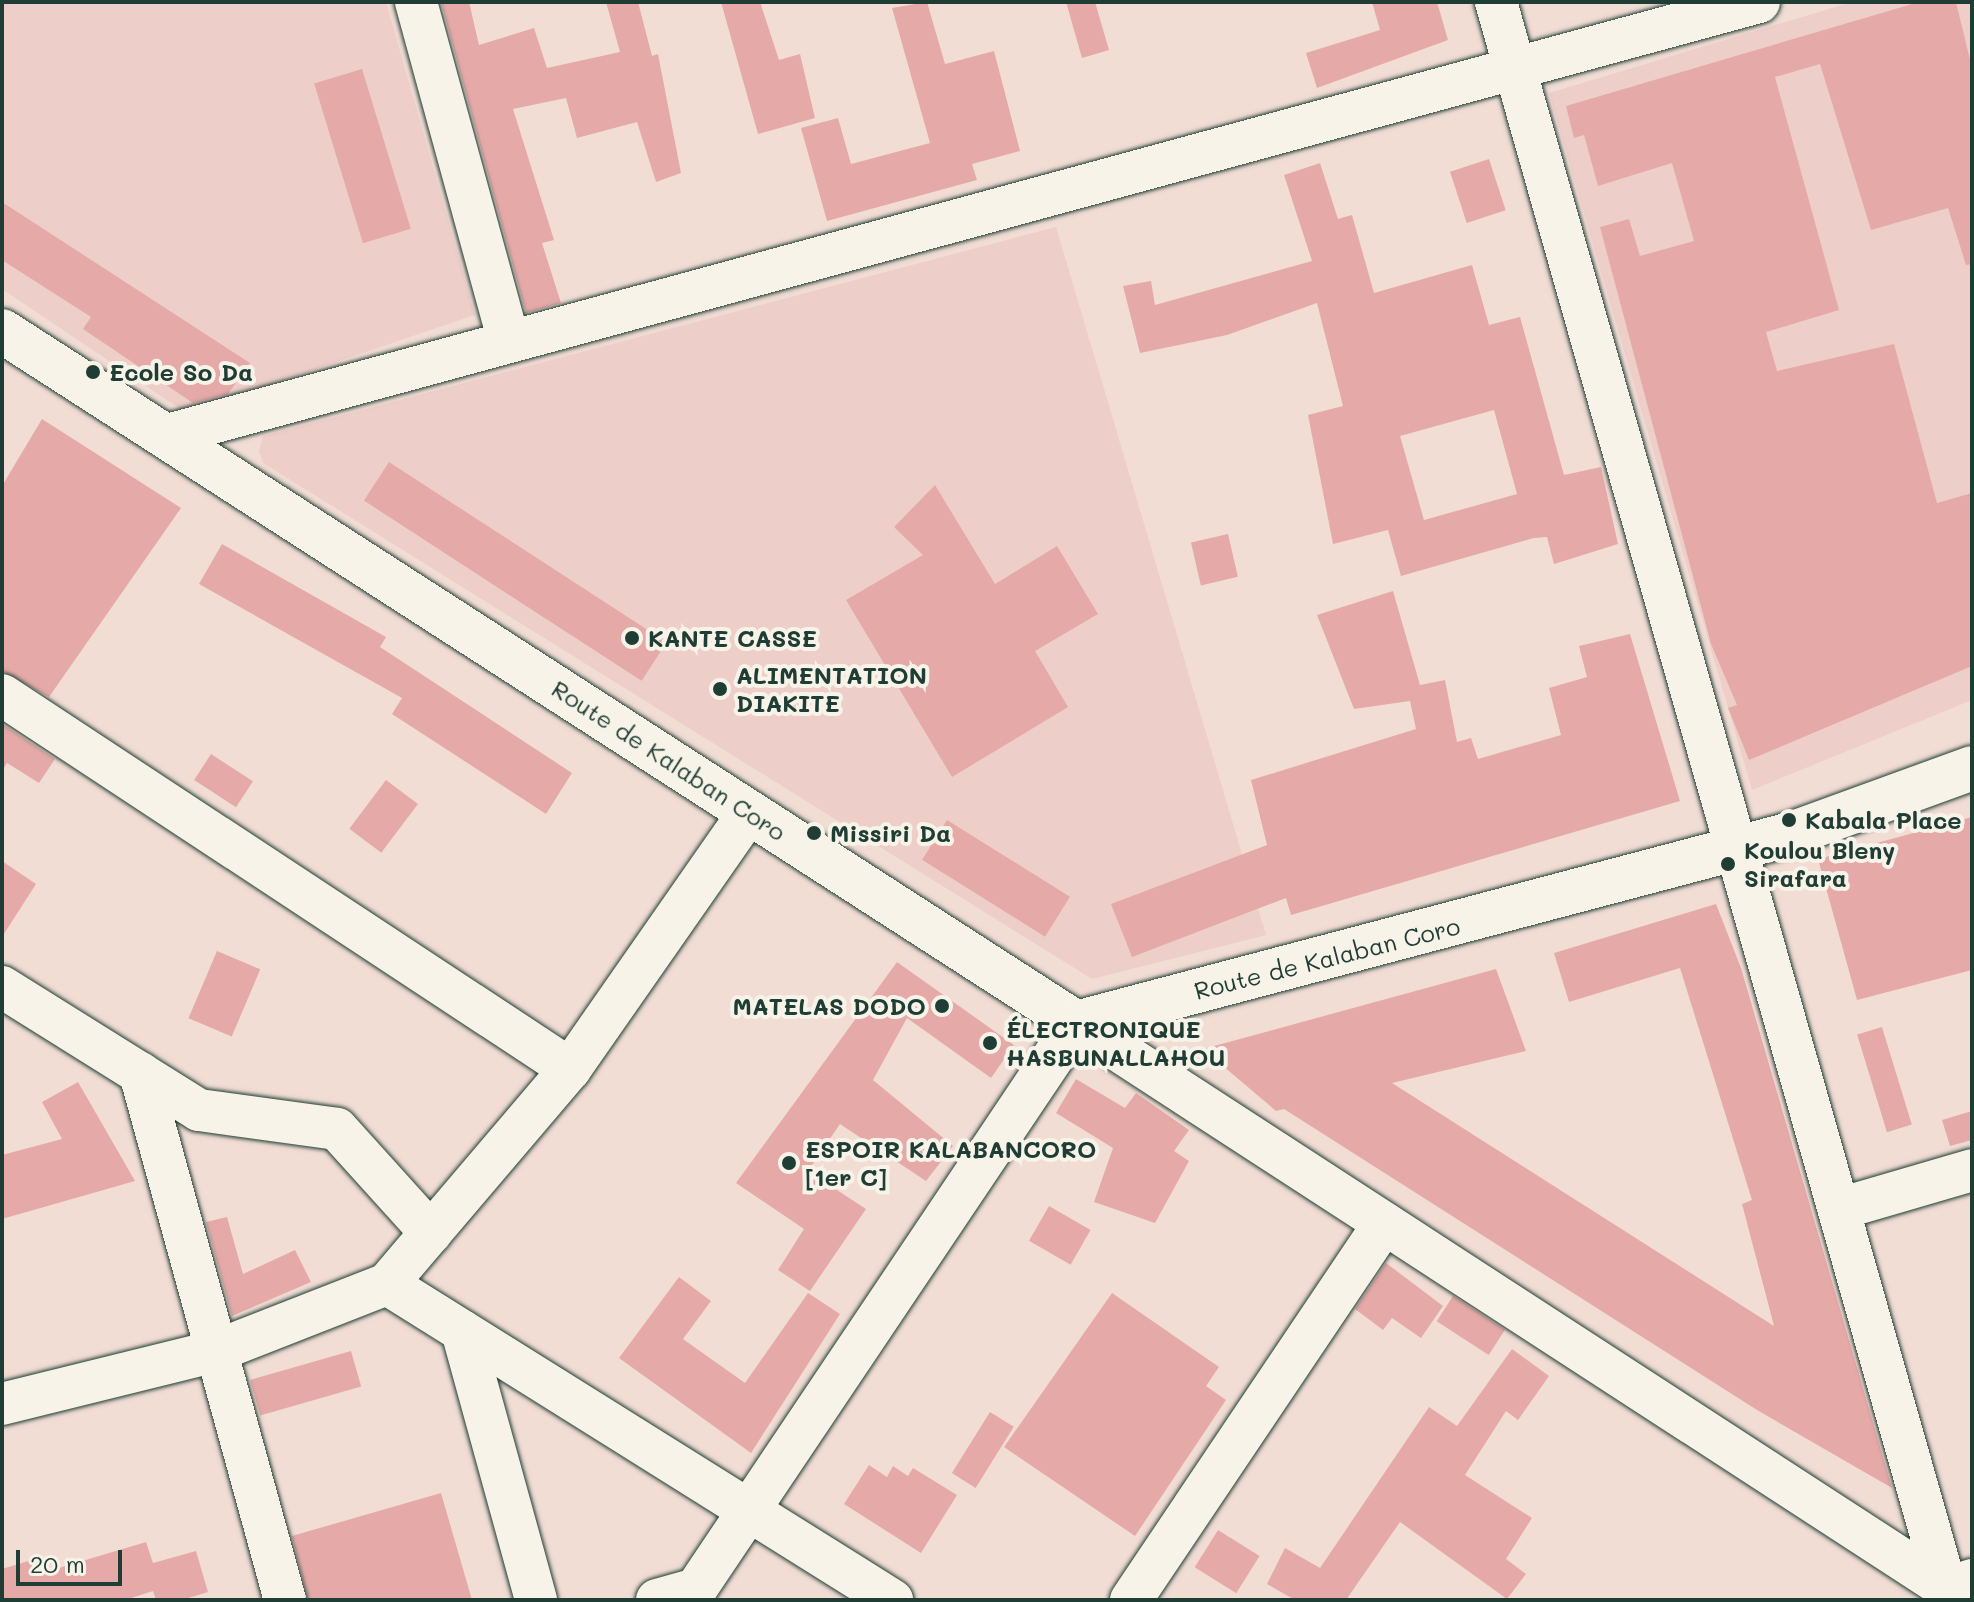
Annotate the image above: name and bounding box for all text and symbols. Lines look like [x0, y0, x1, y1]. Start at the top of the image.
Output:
place label: Ecole So Da [109, 358, 253, 386]
marker: Ecole So Da [84, 363, 102, 381]
place label: KANTE CASSE [648, 624, 817, 652]
marker: KANTE CASSE [623, 629, 641, 647]
place label: ALIMENTATION DIAKITE [736, 661, 927, 717]
street label: Route de Kalaban Coro [547, 674, 791, 846]
marker: ALIMENTATION DIAKITE [711, 680, 729, 698]
place label: Kabala Place [1805, 806, 1962, 834]
marker: Kabala Place [1780, 811, 1798, 829]
place label: Missiri Da [830, 819, 951, 847]
marker: Missiri Da [805, 824, 823, 842]
place label: Koulou Bleny Sirafara [1744, 836, 1895, 892]
marker: Koulou Bleny Sirafara [1719, 855, 1737, 873]
street label: Route de Kalaban Coro [1191, 911, 1463, 1005]
place label: MATELAS DODO [733, 992, 926, 1020]
marker: MATELAS DODO [933, 997, 951, 1015]
place label: ÉLECTRONIQUE HASBUNALLAHOU [1006, 1015, 1225, 1071]
marker: ÉLECTRONIQUE HASBUNALLAHOU [981, 1034, 999, 1052]
place label: ESPOIR KALABANCORO [1er C] [805, 1135, 1096, 1191]
marker: ESPOIR KALABANCORO [1er C] [780, 1154, 798, 1172]
scale bar [20, 1534, 126, 1584]
text: 20 m [30, 1548, 85, 1579]

